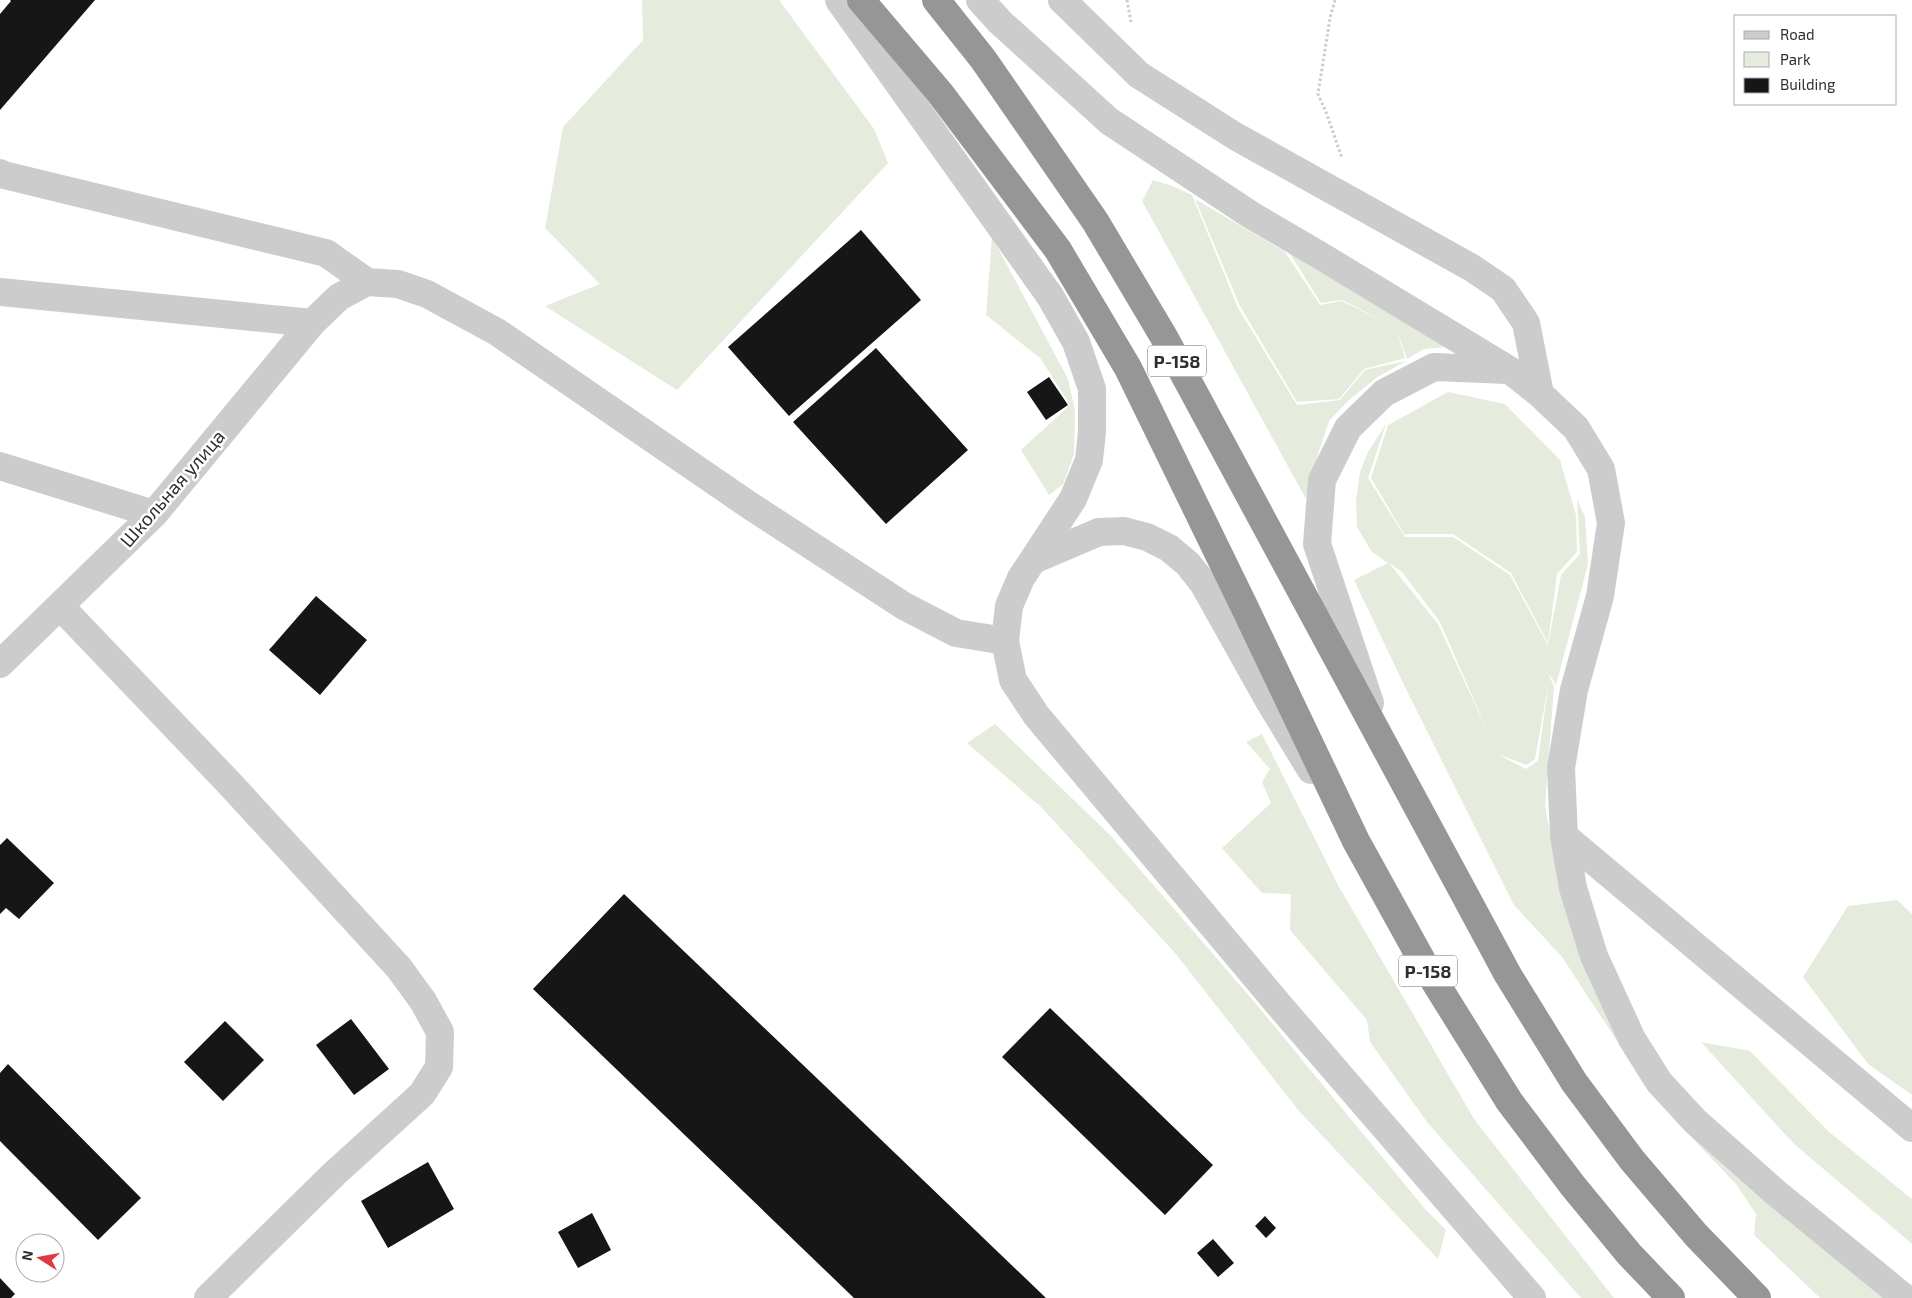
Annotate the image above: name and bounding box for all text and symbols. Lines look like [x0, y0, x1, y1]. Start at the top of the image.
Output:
legend [1734, 15, 1897, 105]
text: Road [1780, 25, 1815, 43]
text: Park [1780, 50, 1811, 68]
text: Building [1780, 75, 1836, 93]
road number: Р-158 [1148, 346, 1206, 376]
street label: Школьная улица [115, 425, 230, 552]
road number: Р-158 [1399, 956, 1457, 986]
north arrow [15, 1233, 65, 1283]
text: N [17, 1249, 36, 1262]

